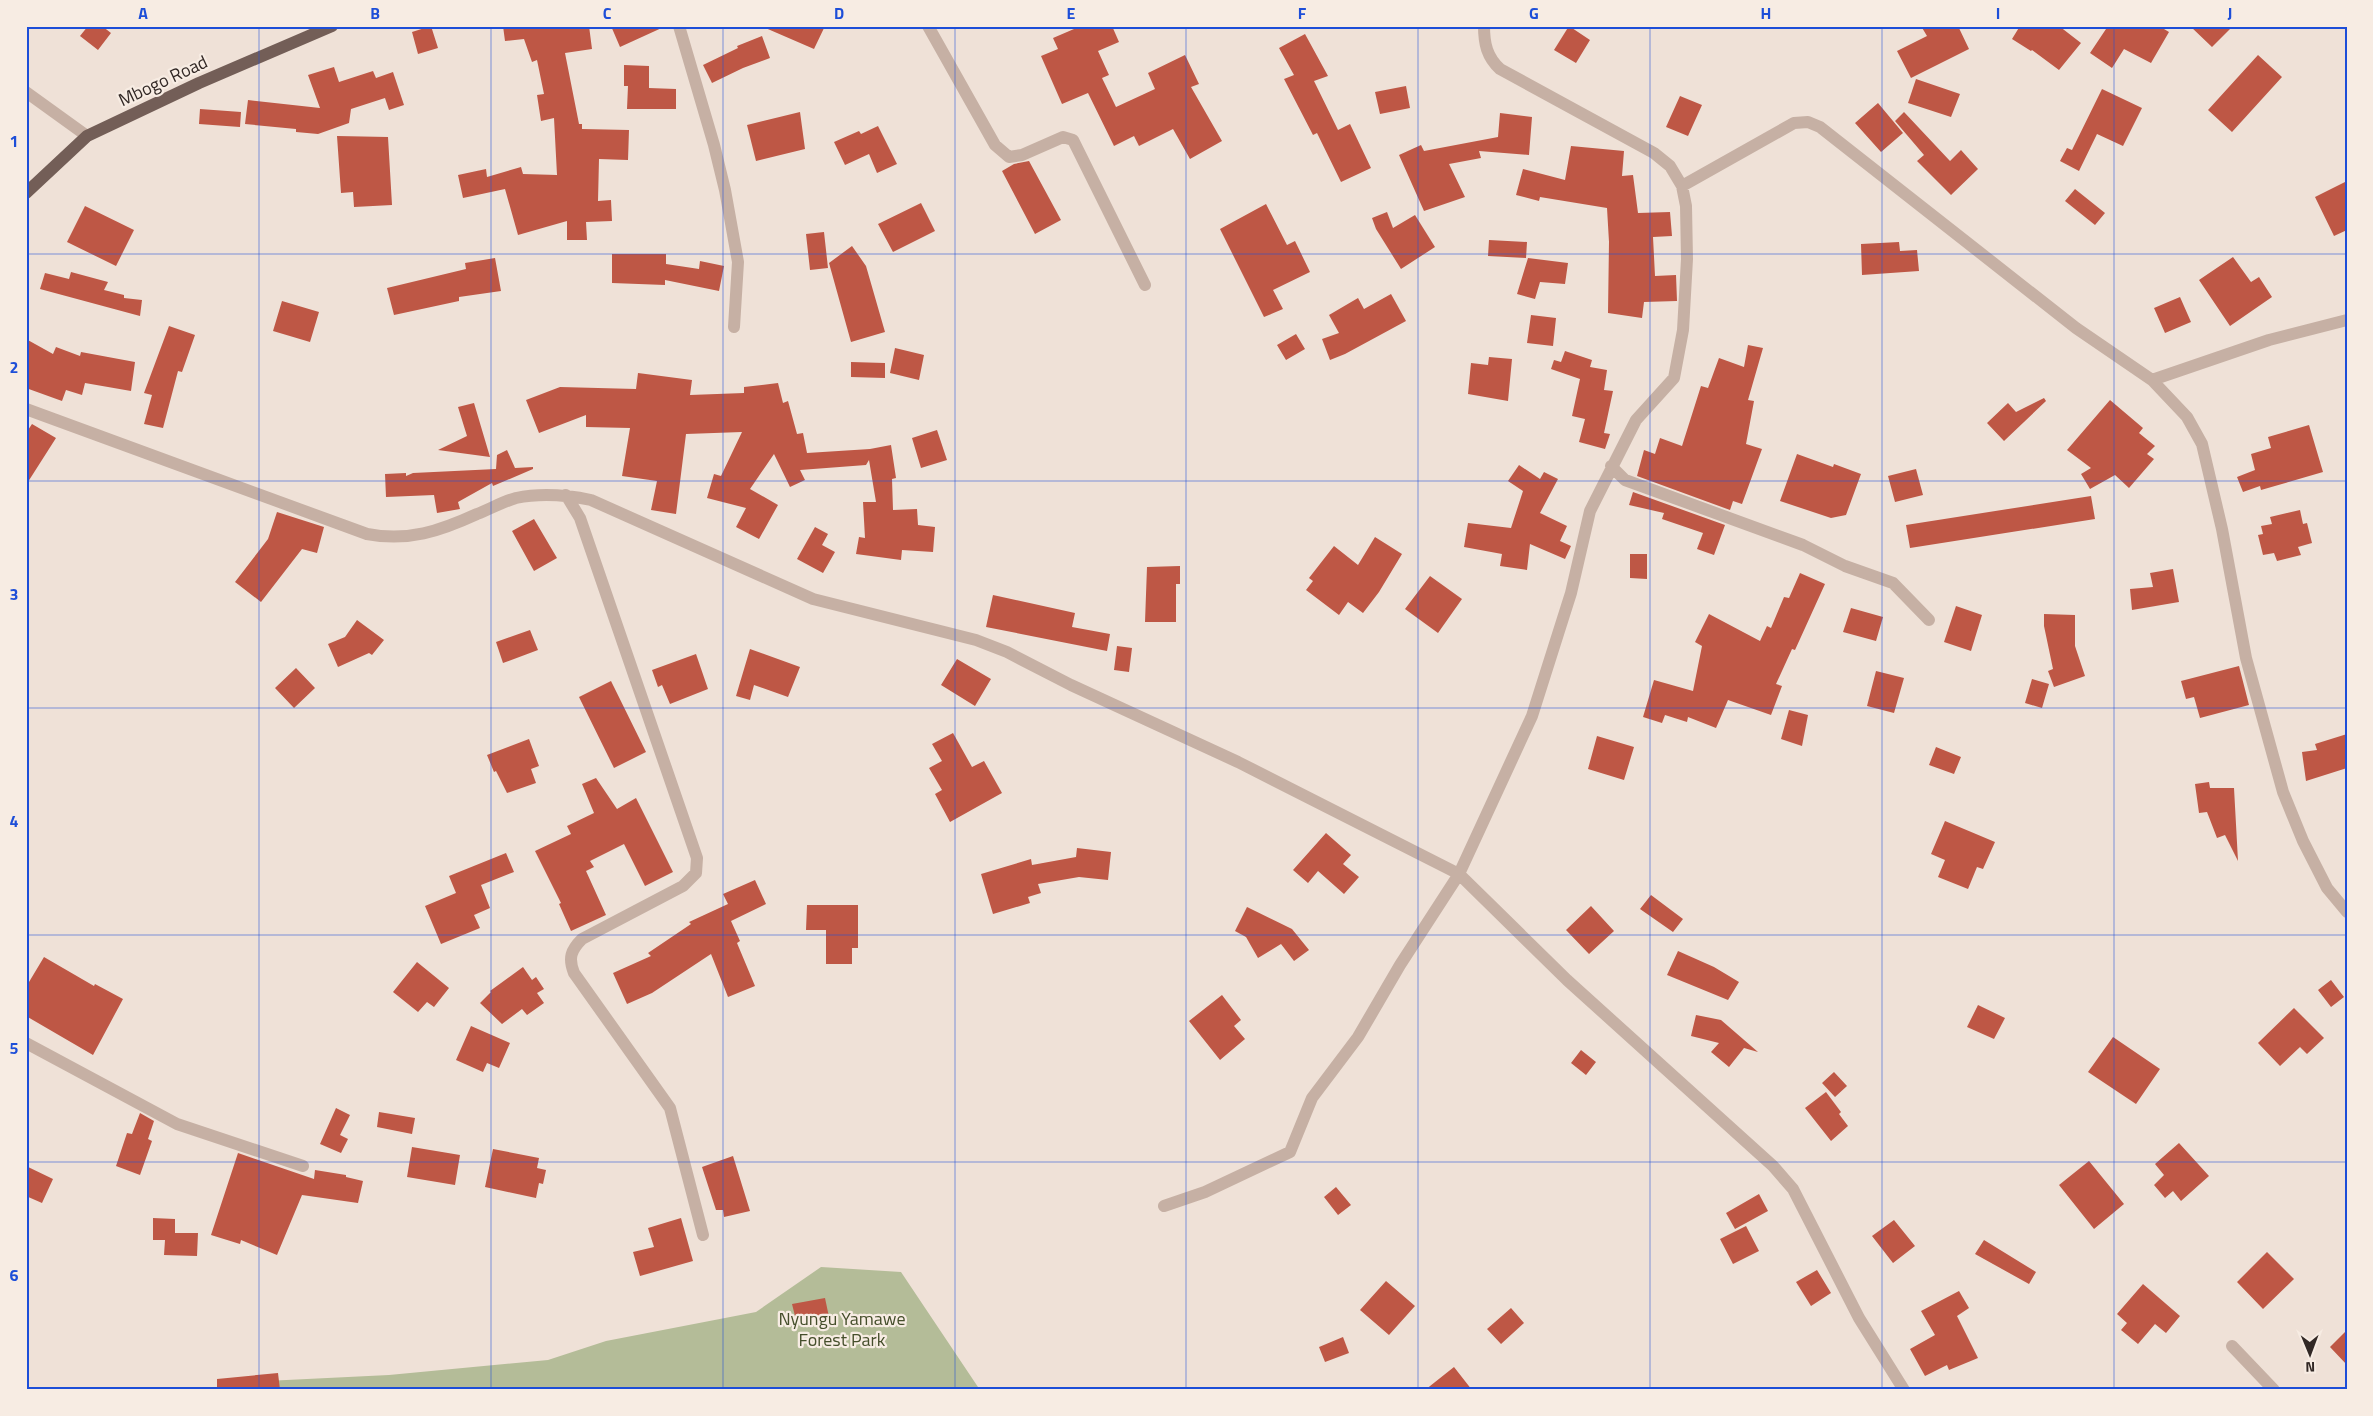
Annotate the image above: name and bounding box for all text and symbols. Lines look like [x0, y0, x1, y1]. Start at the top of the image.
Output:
text: A [138, 1, 148, 25]
text: B [370, 1, 380, 25]
text: C [603, 1, 612, 25]
text: D [834, 1, 844, 25]
text: E [1067, 1, 1076, 25]
text: F [1298, 1, 1307, 25]
text: G [1529, 1, 1539, 25]
text: H [1761, 1, 1771, 25]
text: I [1996, 1, 2000, 25]
text: J [2228, 1, 2232, 25]
street label: Mbogo Road [114, 48, 212, 113]
text: 1 [10, 129, 18, 153]
text: 2 [10, 355, 18, 379]
text: 3 [10, 582, 18, 606]
text: 4 [10, 809, 19, 833]
text: 5 [10, 1036, 19, 1060]
text: 6 [10, 1263, 19, 1287]
park label: Nyungu Yamawe Forest Park [778, 1305, 906, 1353]
north arrow [2286, 1328, 2336, 1378]
text: N [2305, 1357, 2315, 1378]

